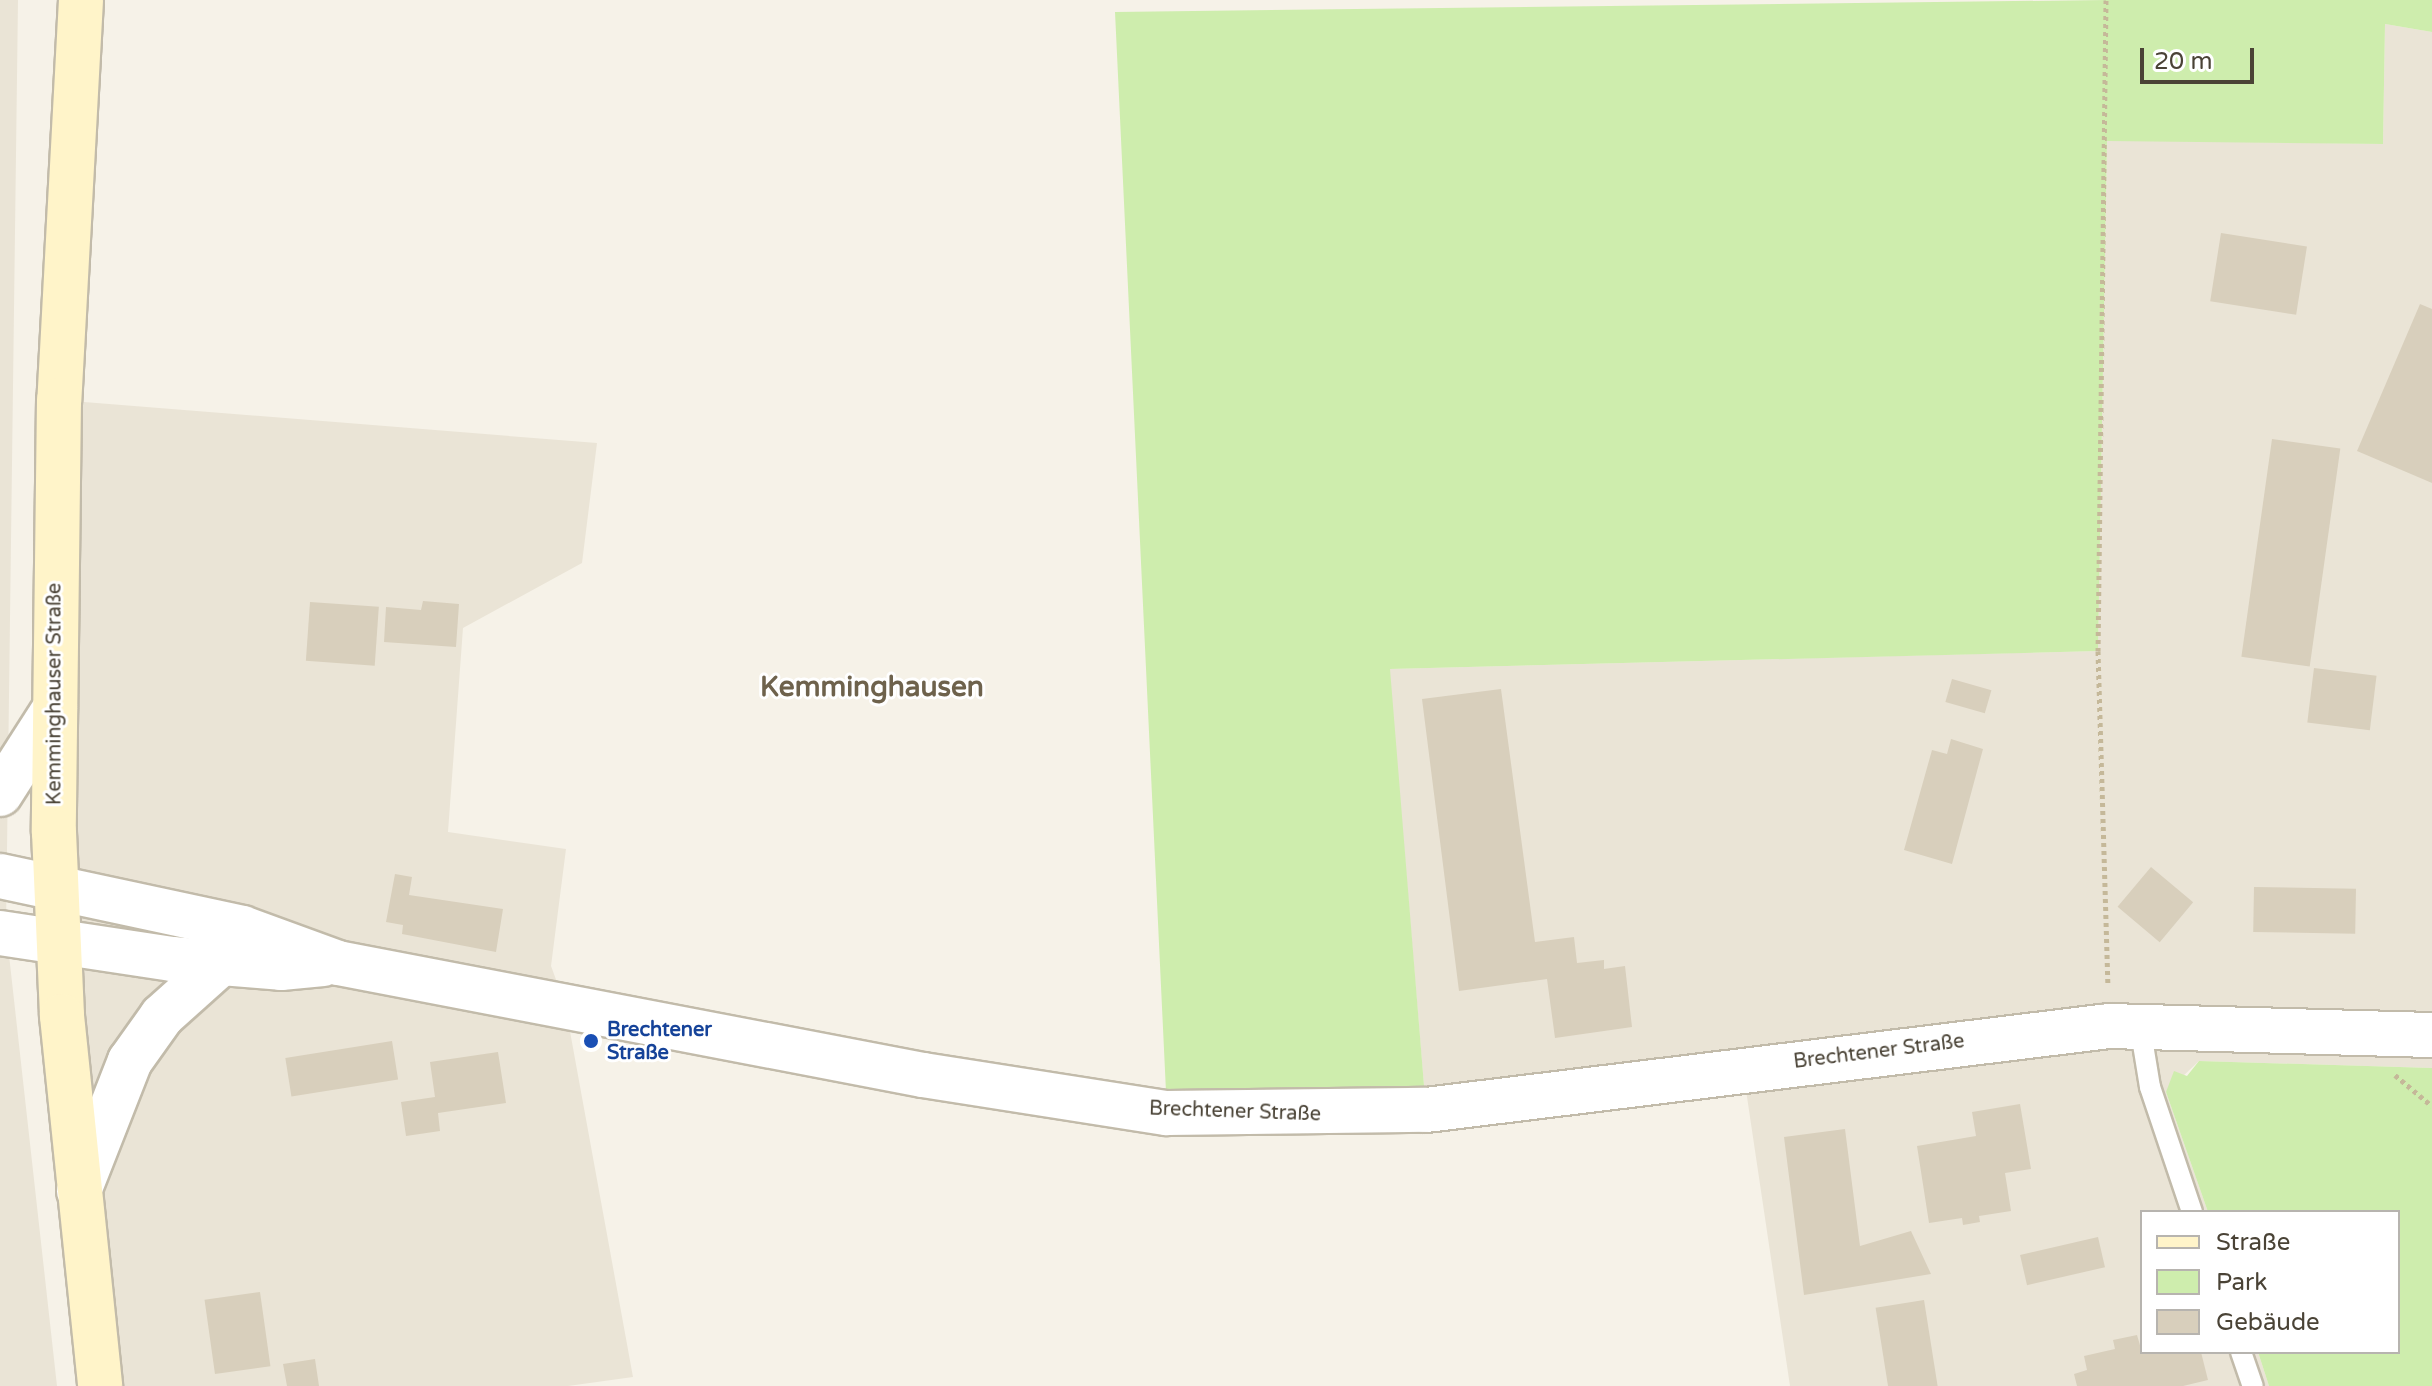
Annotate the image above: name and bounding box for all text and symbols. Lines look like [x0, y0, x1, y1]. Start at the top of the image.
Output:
scale bar [2144, 32, 2258, 82]
text: 20 m [2154, 47, 2212, 76]
street label: Kemminghauser Straße [43, 583, 67, 805]
district label: Kemminghausen [760, 670, 984, 704]
place label: Brechtener Straße [607, 1018, 712, 1065]
street label: Brechtener Straße [1792, 1030, 1966, 1074]
marker: Brechtener Straße [582, 1032, 600, 1050]
street label: Brechtener Straße [1149, 1097, 1321, 1127]
legend [2140, 1210, 2400, 1354]
text: Straße [2216, 1228, 2290, 1257]
text: Park [2216, 1268, 2267, 1297]
text: Gebäude [2216, 1308, 2320, 1337]

